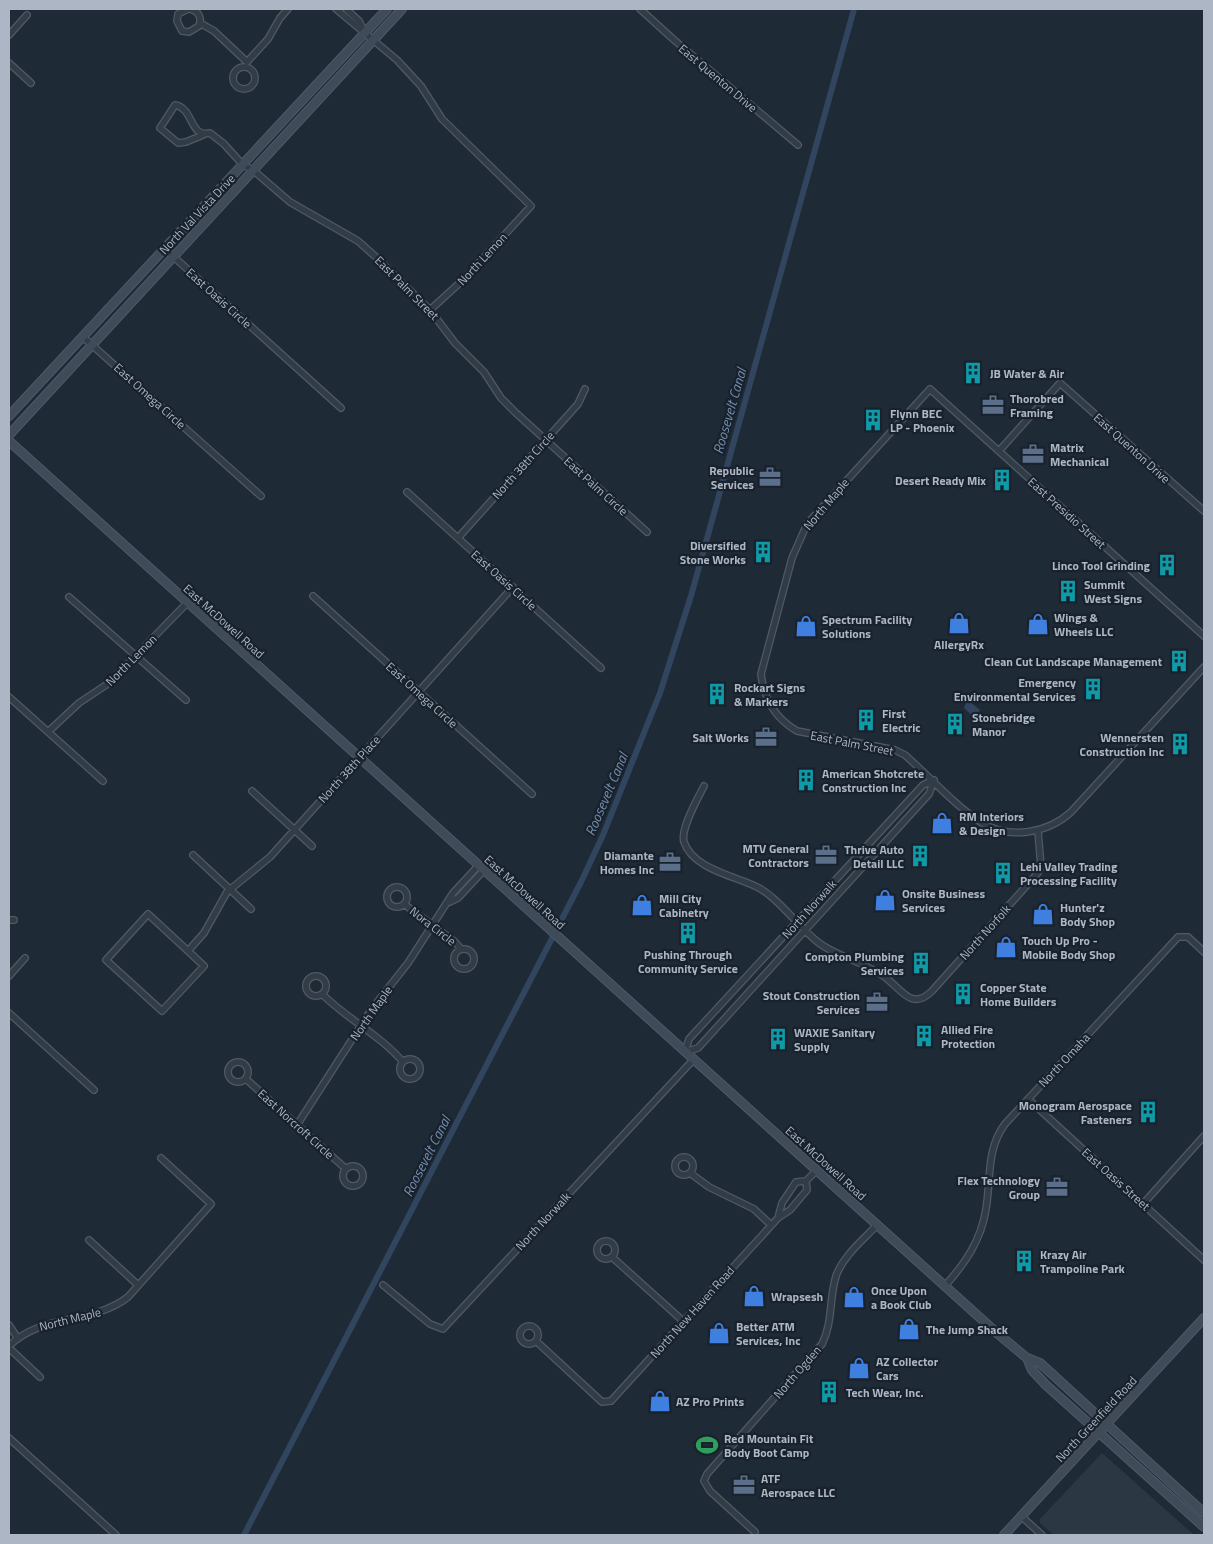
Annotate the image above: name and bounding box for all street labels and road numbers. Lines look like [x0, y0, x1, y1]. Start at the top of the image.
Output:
street label: East Quenton Drive [674, 39, 762, 117]
street label: North Val Vista Drive [155, 169, 239, 259]
street label: North Lemon [452, 228, 512, 290]
street label: East Palm Street [370, 251, 444, 325]
street label: East Oasis Circle [182, 263, 256, 333]
street label: East Omega Circle [110, 358, 190, 434]
street label: East Quenton Drive [1089, 408, 1175, 488]
street label: North 38th Circle [487, 427, 559, 503]
street label: East Palm Circle [560, 452, 632, 520]
street label: East Presidio Street [1024, 473, 1111, 554]
street label: North Maple [798, 474, 854, 534]
street label: East Oasis Circle [467, 545, 541, 615]
street label: East McDowell Road [179, 579, 269, 663]
street label: North Lemon [101, 630, 161, 690]
street label: East Omega Circle [382, 657, 462, 733]
street label: East Palm Street [809, 726, 896, 761]
street label: North 38th Place [313, 731, 385, 807]
street label: East McDowell Road [480, 850, 570, 934]
street label: North Norwalk [777, 875, 841, 943]
street label: North Norfolk [955, 900, 1015, 964]
street label: Nora Circle [406, 902, 460, 950]
street label: North Maple [345, 982, 397, 1044]
street label: North Omaha [1034, 1029, 1094, 1091]
street label: East Norcroft Circle [254, 1084, 338, 1164]
street label: East McDowell Road [781, 1121, 871, 1205]
street label: East Oasis Street [1078, 1143, 1155, 1215]
street label: North Norwalk [511, 1187, 575, 1255]
street label: North New Haven Road [645, 1262, 739, 1362]
street label: North Maple [37, 1302, 103, 1336]
street label: North Ogden [769, 1341, 825, 1403]
street label: North Greenfield Road [1051, 1371, 1141, 1467]

